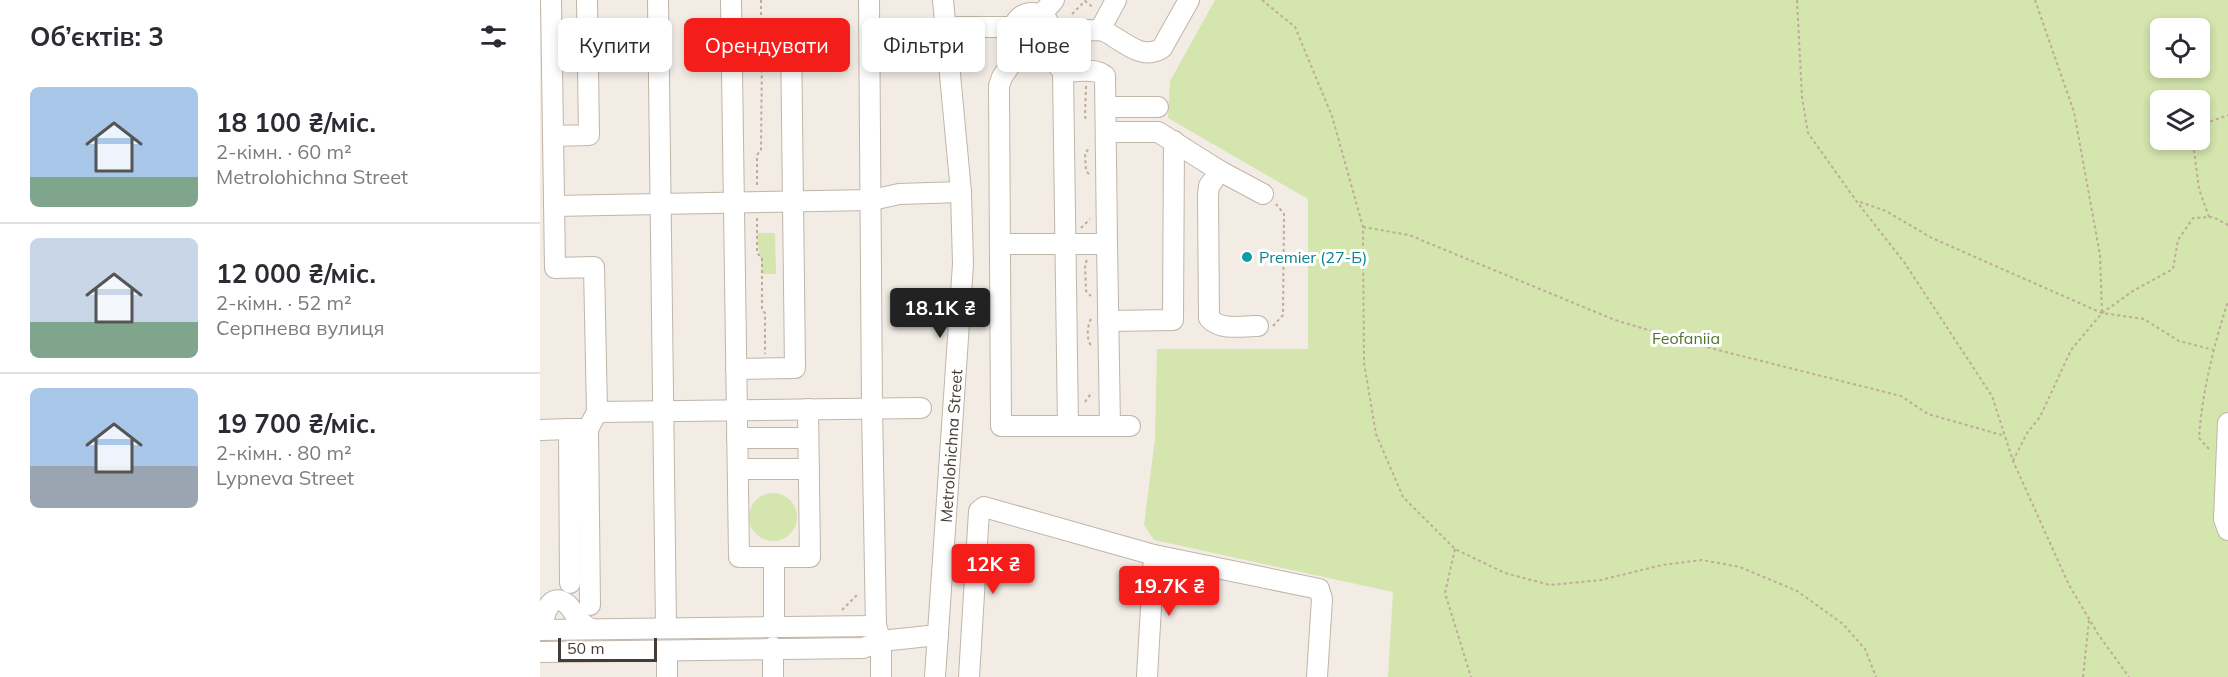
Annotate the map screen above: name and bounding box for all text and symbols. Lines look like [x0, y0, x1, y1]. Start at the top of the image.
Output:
chip: Купити [558, 18, 672, 72]
chip: Орендувати [684, 18, 850, 72]
chip: Фільтри [862, 18, 985, 72]
chip: Нове [997, 18, 1091, 72]
map controls [2150, 18, 2210, 150]
button: locate [2150, 18, 2210, 78]
text: Об’єктів: 3 [30, 20, 164, 53]
icon: filters [477, 20, 510, 53]
button: layers [2150, 90, 2210, 150]
text: 18 100 ₴/міс. [216, 106, 376, 139]
icon: home [78, 111, 150, 183]
text: 2-кімн. · 60 m² [216, 139, 352, 164]
text: Metrolohichna Street [216, 164, 408, 189]
place label: Premier (27-Б) [1259, 247, 1367, 267]
marker: Premier (27-Б) [1240, 250, 1254, 264]
text: 12 000 ₴/міс. [216, 257, 376, 290]
icon: home [78, 262, 150, 334]
pin: 18.1K ₴ [885, 288, 995, 339]
text: 2-кімн. · 52 m² [216, 290, 352, 315]
text: 18.1K ₴ [904, 295, 976, 320]
text: Серпнева вулиця [216, 315, 385, 340]
park label: Feofaniia [1652, 328, 1720, 348]
street label: Metrolohichna Street [936, 368, 966, 523]
text: 19 700 ₴/міс. [216, 407, 376, 440]
icon: home [78, 412, 150, 484]
text: 2-кімн. · 80 m² [216, 440, 352, 465]
text: Lypneva Street [216, 465, 354, 490]
pin: 12K ₴ [951, 544, 1035, 595]
text: 12K ₴ [966, 551, 1020, 576]
pin: 19.7K ₴ [1114, 566, 1224, 617]
text: 19.7K ₴ [1133, 573, 1205, 598]
scale bar [558, 635, 657, 662]
text: 50 m [567, 638, 604, 658]

